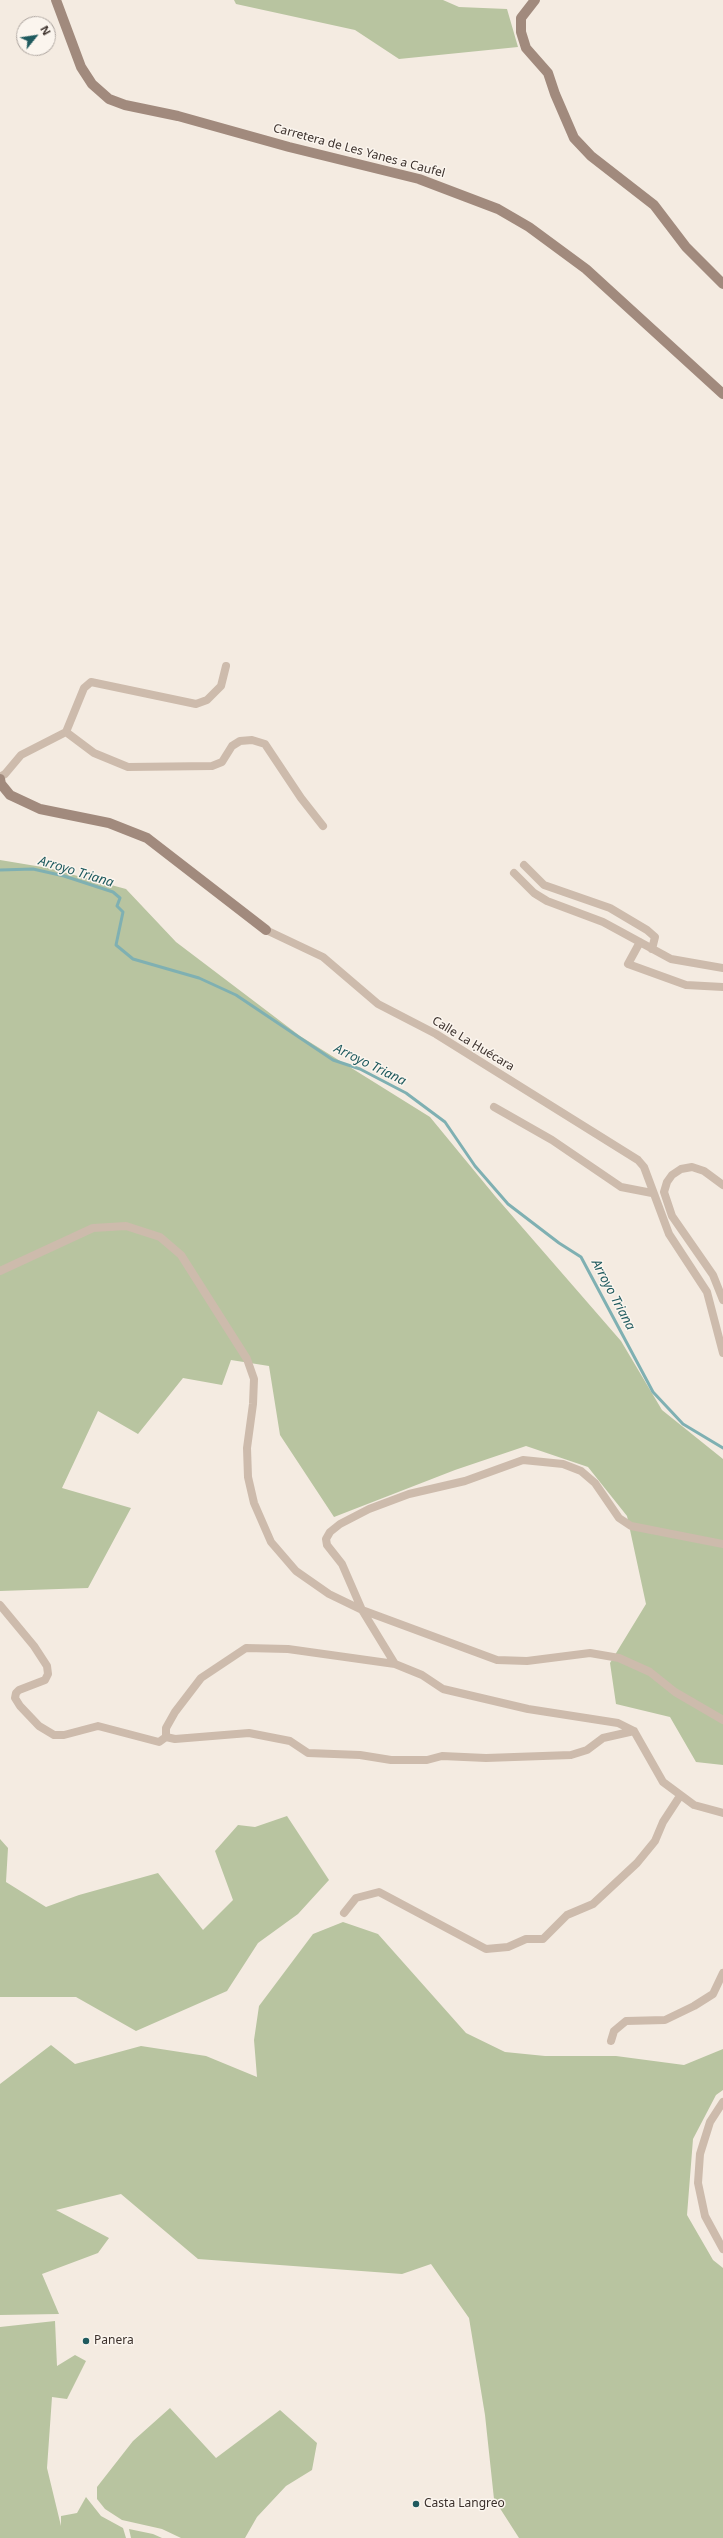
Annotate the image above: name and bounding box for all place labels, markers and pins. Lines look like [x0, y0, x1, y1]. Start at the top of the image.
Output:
place label: Panera [94, 2334, 134, 2348]
marker: Panera [81, 2336, 91, 2346]
place label: Casta Langreo [424, 2497, 505, 2511]
marker: Casta Langreo [411, 2499, 421, 2509]

